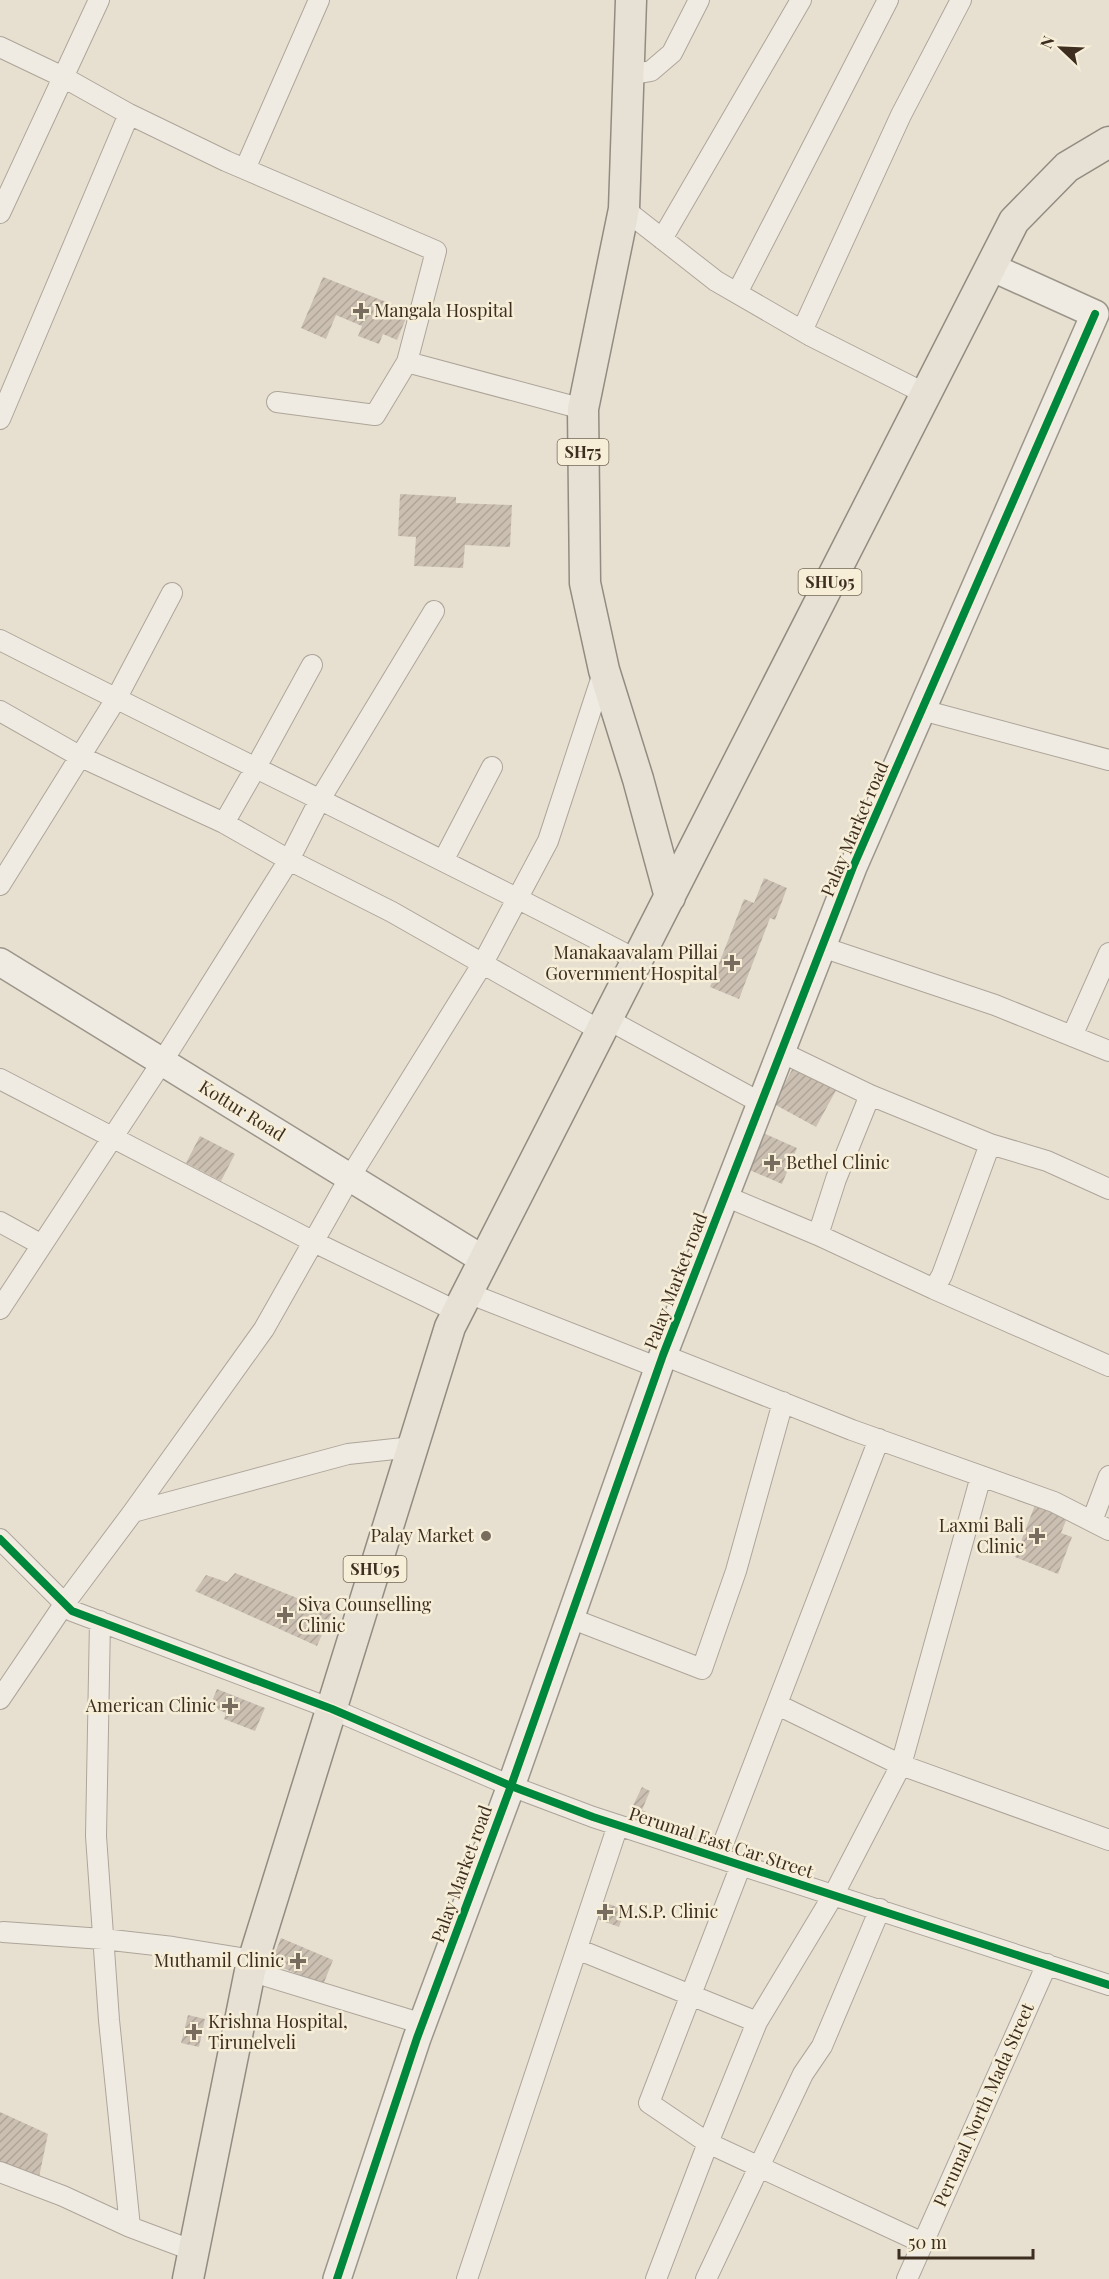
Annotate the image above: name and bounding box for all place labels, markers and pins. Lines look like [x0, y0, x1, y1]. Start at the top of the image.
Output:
place label: Mangala Hospital [374, 298, 513, 322]
marker: Mangala Hospital [352, 302, 370, 320]
place label: Manakaavalam Pillai Government Hospital [545, 940, 718, 985]
marker: Manakaavalam Pillai Government Hospital [723, 954, 741, 972]
place label: Bethel Clinic [786, 1150, 890, 1174]
marker: Bethel Clinic [763, 1154, 781, 1172]
place label: Laxmi Bali Clinic [939, 1513, 1024, 1558]
place label: Palay Market [370, 1523, 475, 1547]
marker: Laxmi Bali Clinic [1028, 1527, 1046, 1545]
marker: Palay Market [479, 1529, 493, 1543]
place label: Siva Counselling Clinic [298, 1592, 432, 1637]
marker: Siva Counselling Clinic [276, 1606, 294, 1624]
place label: American Clinic [85, 1693, 216, 1717]
marker: American Clinic [221, 1697, 239, 1715]
place label: M.S.P. Clinic [618, 1899, 719, 1923]
marker: M.S.P. Clinic [596, 1903, 614, 1921]
place label: Muthamil Clinic [154, 1948, 284, 1972]
marker: Muthamil Clinic [289, 1952, 307, 1970]
place label: Krishna Hospital, Tirunelveli [208, 2009, 348, 2054]
marker: Krishna Hospital, Tirunelveli [185, 2023, 203, 2041]

